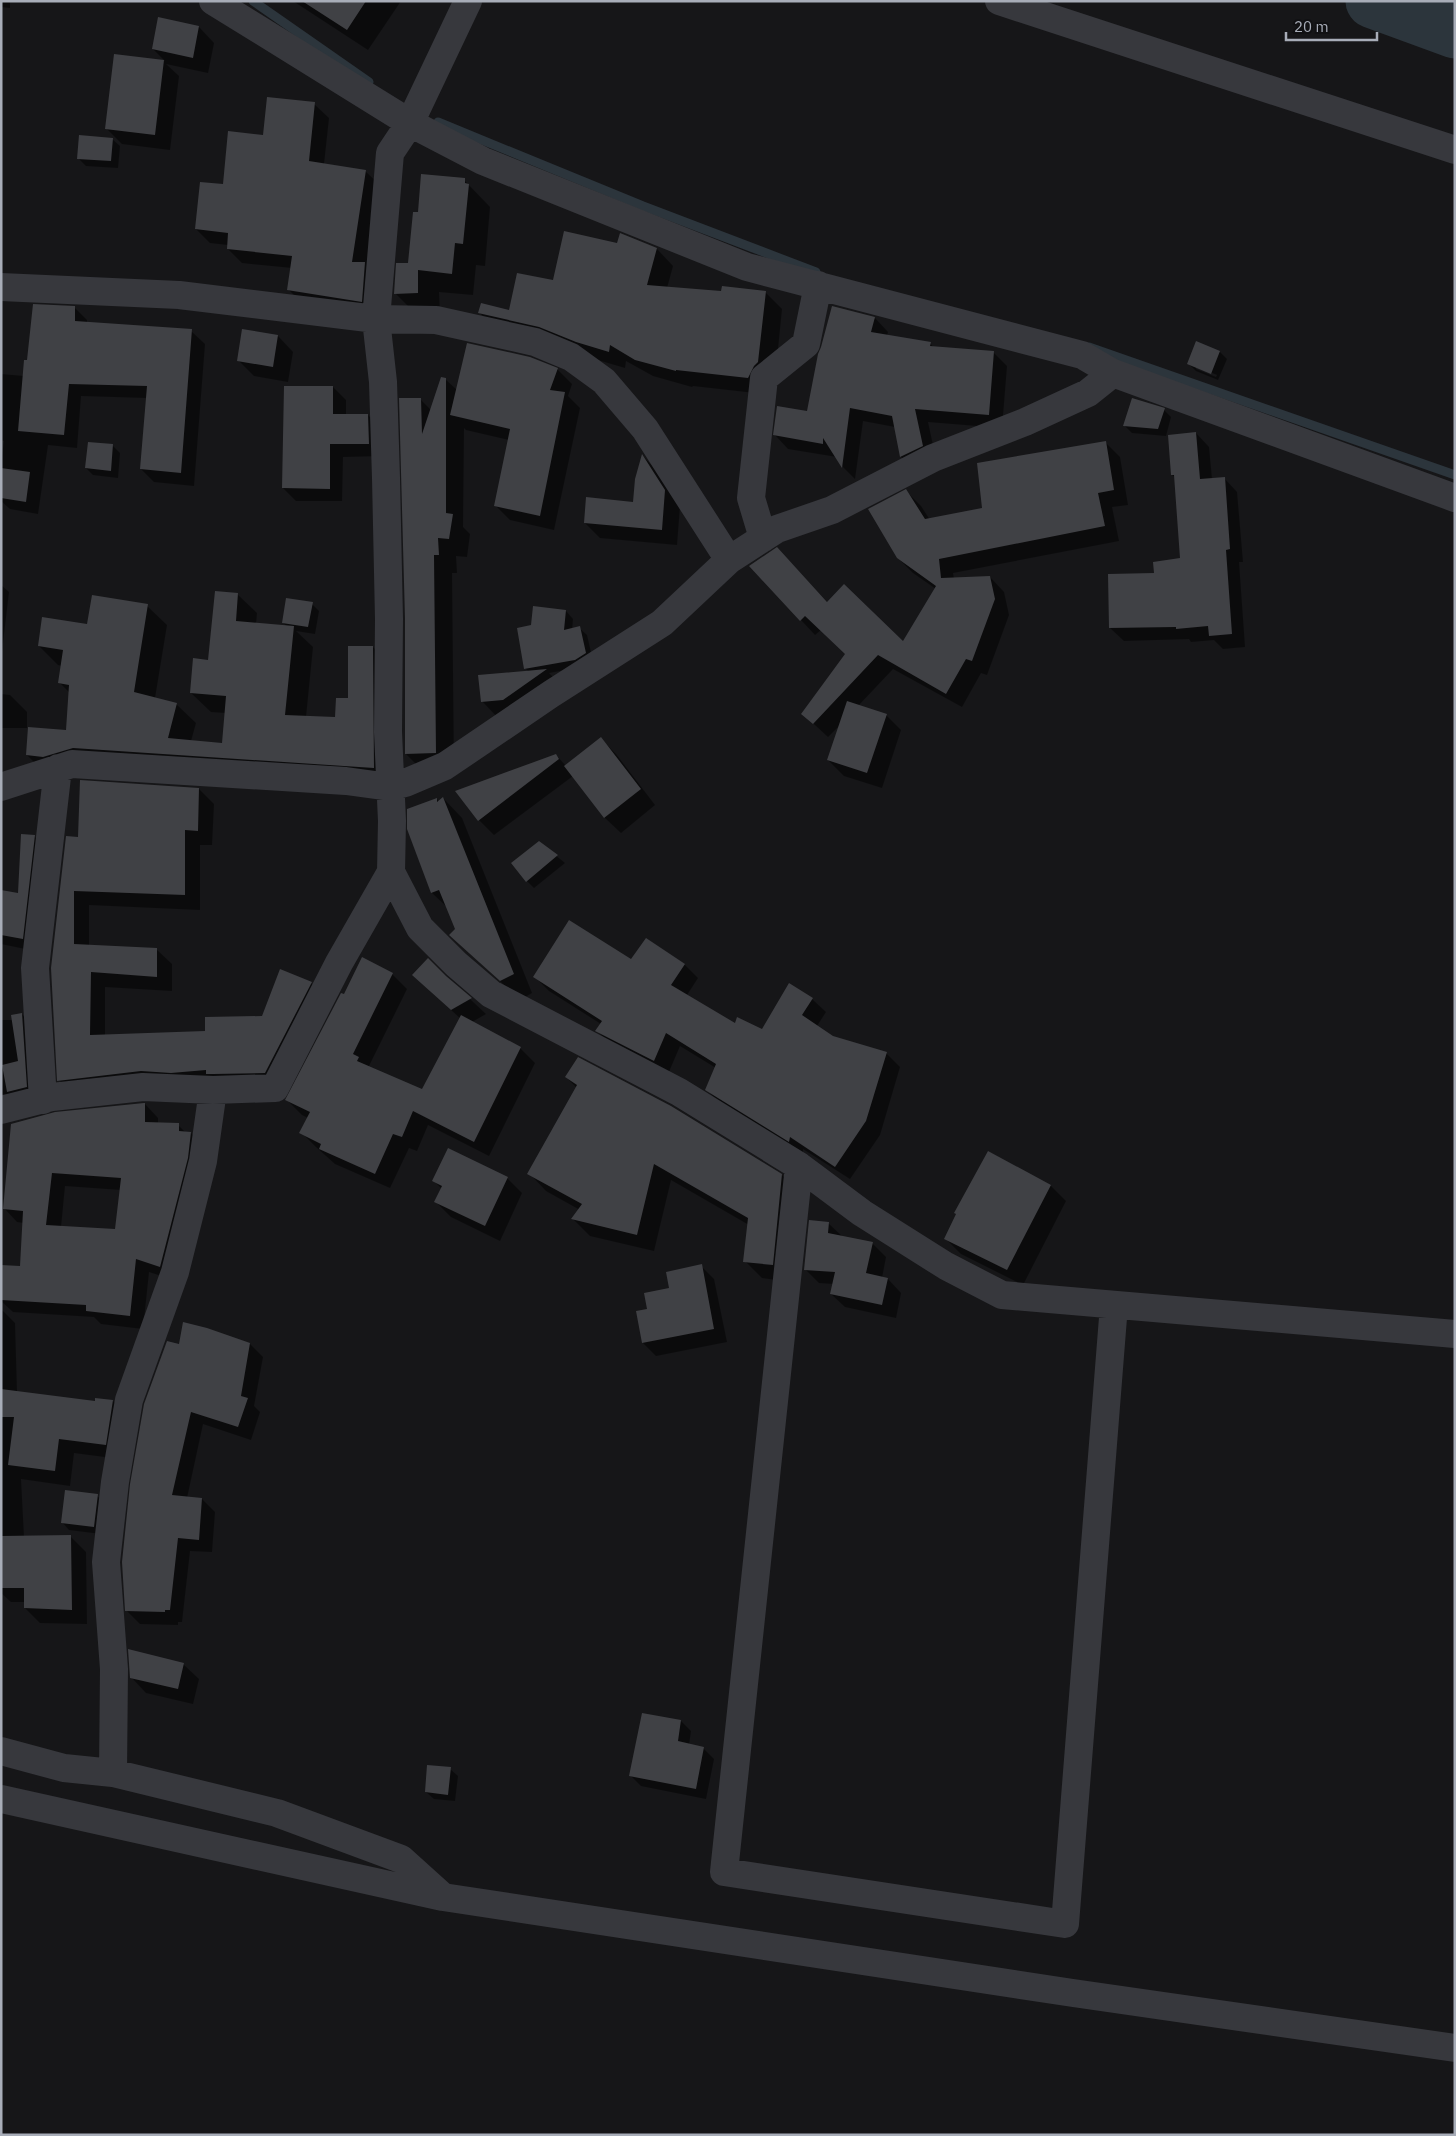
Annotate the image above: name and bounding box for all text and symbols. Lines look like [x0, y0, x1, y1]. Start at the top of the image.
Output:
scale bar [1286, 10, 1377, 42]
text: 20 m [1294, 17, 1329, 36]

